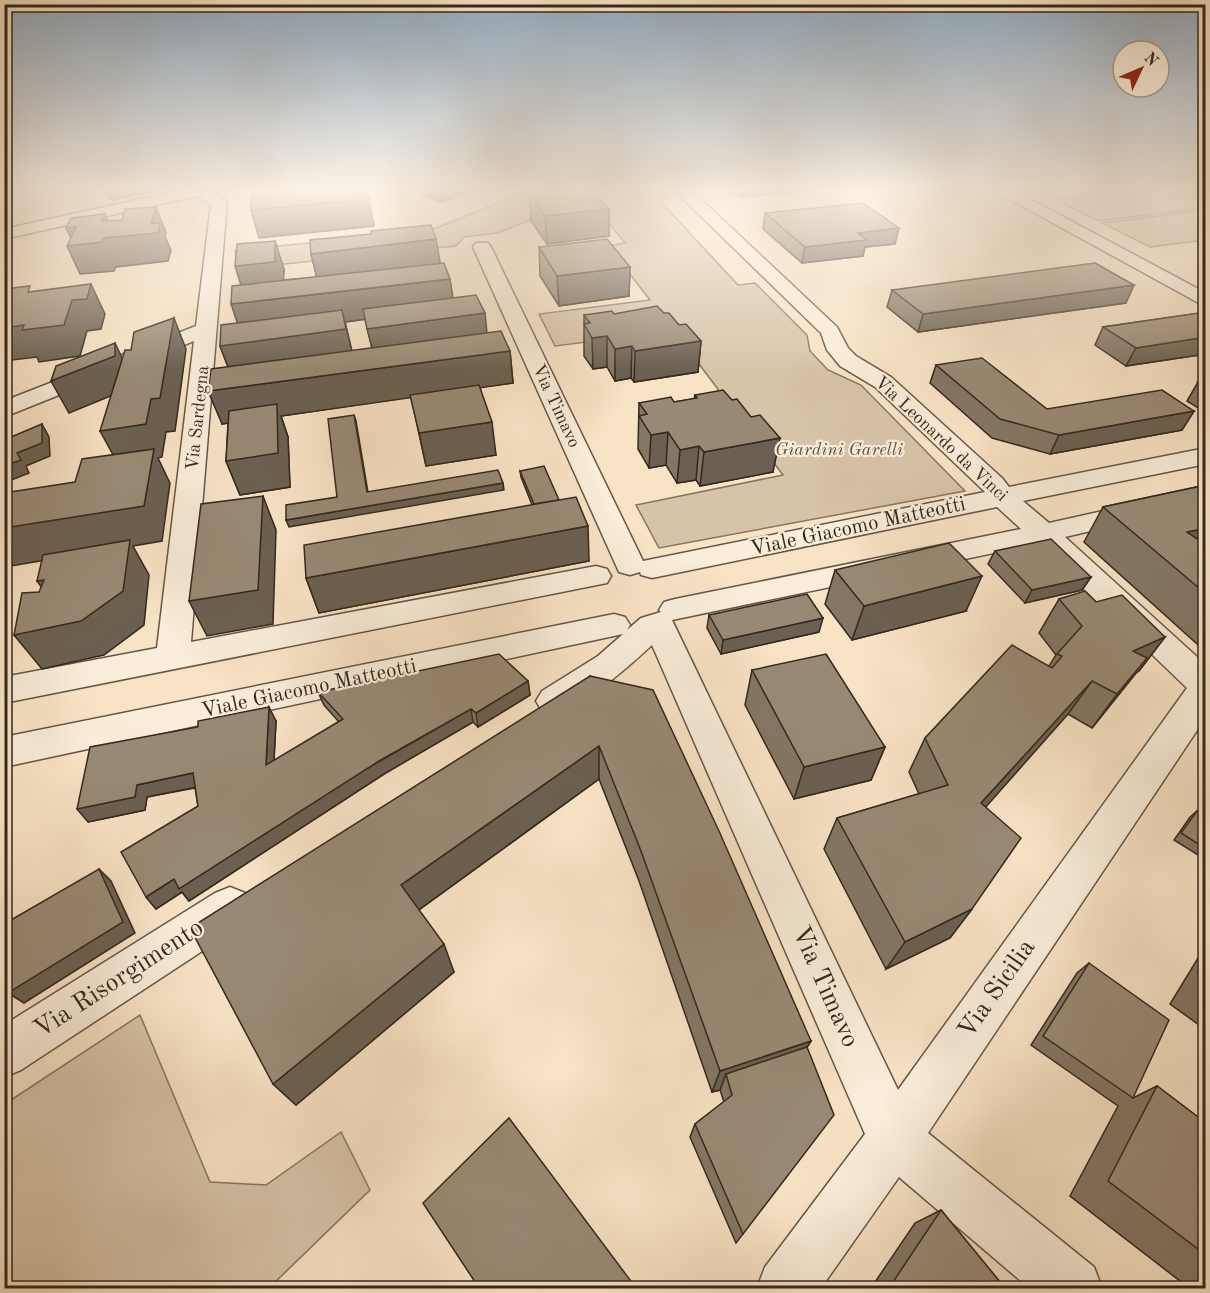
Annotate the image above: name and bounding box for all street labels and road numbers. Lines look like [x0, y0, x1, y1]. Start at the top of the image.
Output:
street label: Via Timavo [529, 361, 583, 451]
street label: Via Sardegna [184, 365, 212, 471]
street label: Via Leonardo da Vinci [871, 373, 1011, 505]
street label: Viale Giacomo Matteotti [749, 494, 967, 560]
street label: Viale Giacomo Matteotti [200, 656, 418, 722]
street label: Via Risorgimento [30, 915, 208, 1043]
street label: Via Timavo [787, 922, 863, 1052]
street label: Via Sicilia [954, 935, 1041, 1043]

